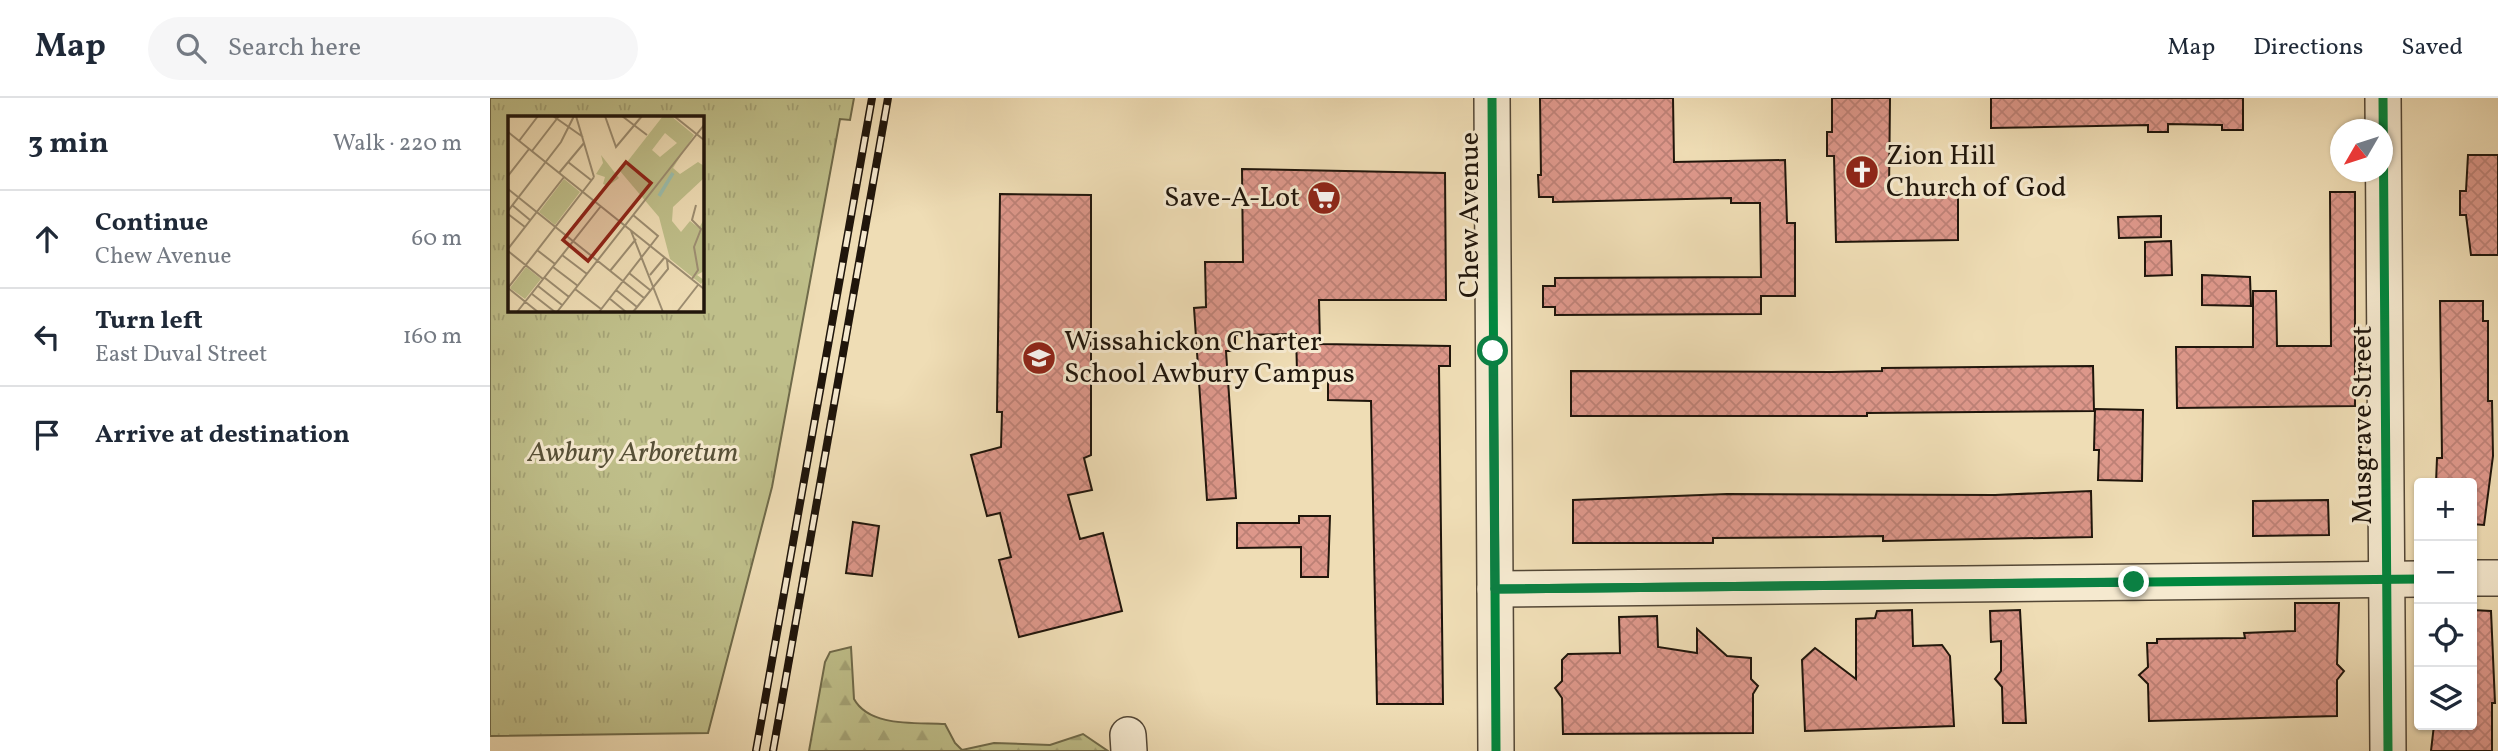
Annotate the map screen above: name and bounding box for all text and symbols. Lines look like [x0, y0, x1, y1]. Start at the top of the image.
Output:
search box [148, 17, 638, 80]
text: Map [35, 25, 106, 71]
icon: search [172, 29, 210, 67]
text: Search here [228, 30, 361, 66]
text: Map [2167, 31, 2215, 65]
text: Directions [2253, 31, 2363, 65]
text: Saved [2401, 31, 2463, 65]
inset map [508, 116, 704, 312]
north arrow [2330, 119, 2393, 182]
text: 3 min [28, 123, 109, 165]
text: Walk · 220 m [333, 128, 462, 160]
street label: Chew Avenue [1451, 132, 1490, 298]
place label: Zion Hill Church of God [1886, 137, 2067, 208]
church icon: Zion Hill Church of God [1843, 153, 1881, 191]
place label: Save-A-Lot [1164, 179, 1300, 218]
supermarket icon: Save-A-Lot [1305, 179, 1343, 217]
text: Continue [95, 205, 208, 241]
icon: ahead [28, 220, 66, 258]
text: 60 m [412, 223, 462, 255]
text: Chew Avenue [95, 241, 231, 273]
text: Turn left [95, 303, 203, 339]
icon: left [28, 318, 66, 356]
text: 160 m [403, 321, 462, 353]
place label: Wissahickon Charter School Awbury Campus [1064, 323, 1355, 394]
street label: Musgrave Street [2344, 325, 2383, 525]
route start [1477, 335, 1508, 366]
text: East Duval Street [95, 339, 267, 371]
school or university icon: Wissahickon Charter School Awbury Campus [1020, 339, 1058, 377]
icon: arrive [28, 416, 66, 454]
text: Arrive at destination [95, 417, 350, 453]
park label: Awbury Arboretum [527, 434, 738, 473]
map controls [2414, 478, 2477, 730]
button: + [2414, 478, 2477, 541]
button: − [2414, 541, 2477, 604]
route end [2118, 566, 2149, 597]
button: locate [2414, 604, 2477, 667]
button: layers [2414, 667, 2477, 730]

